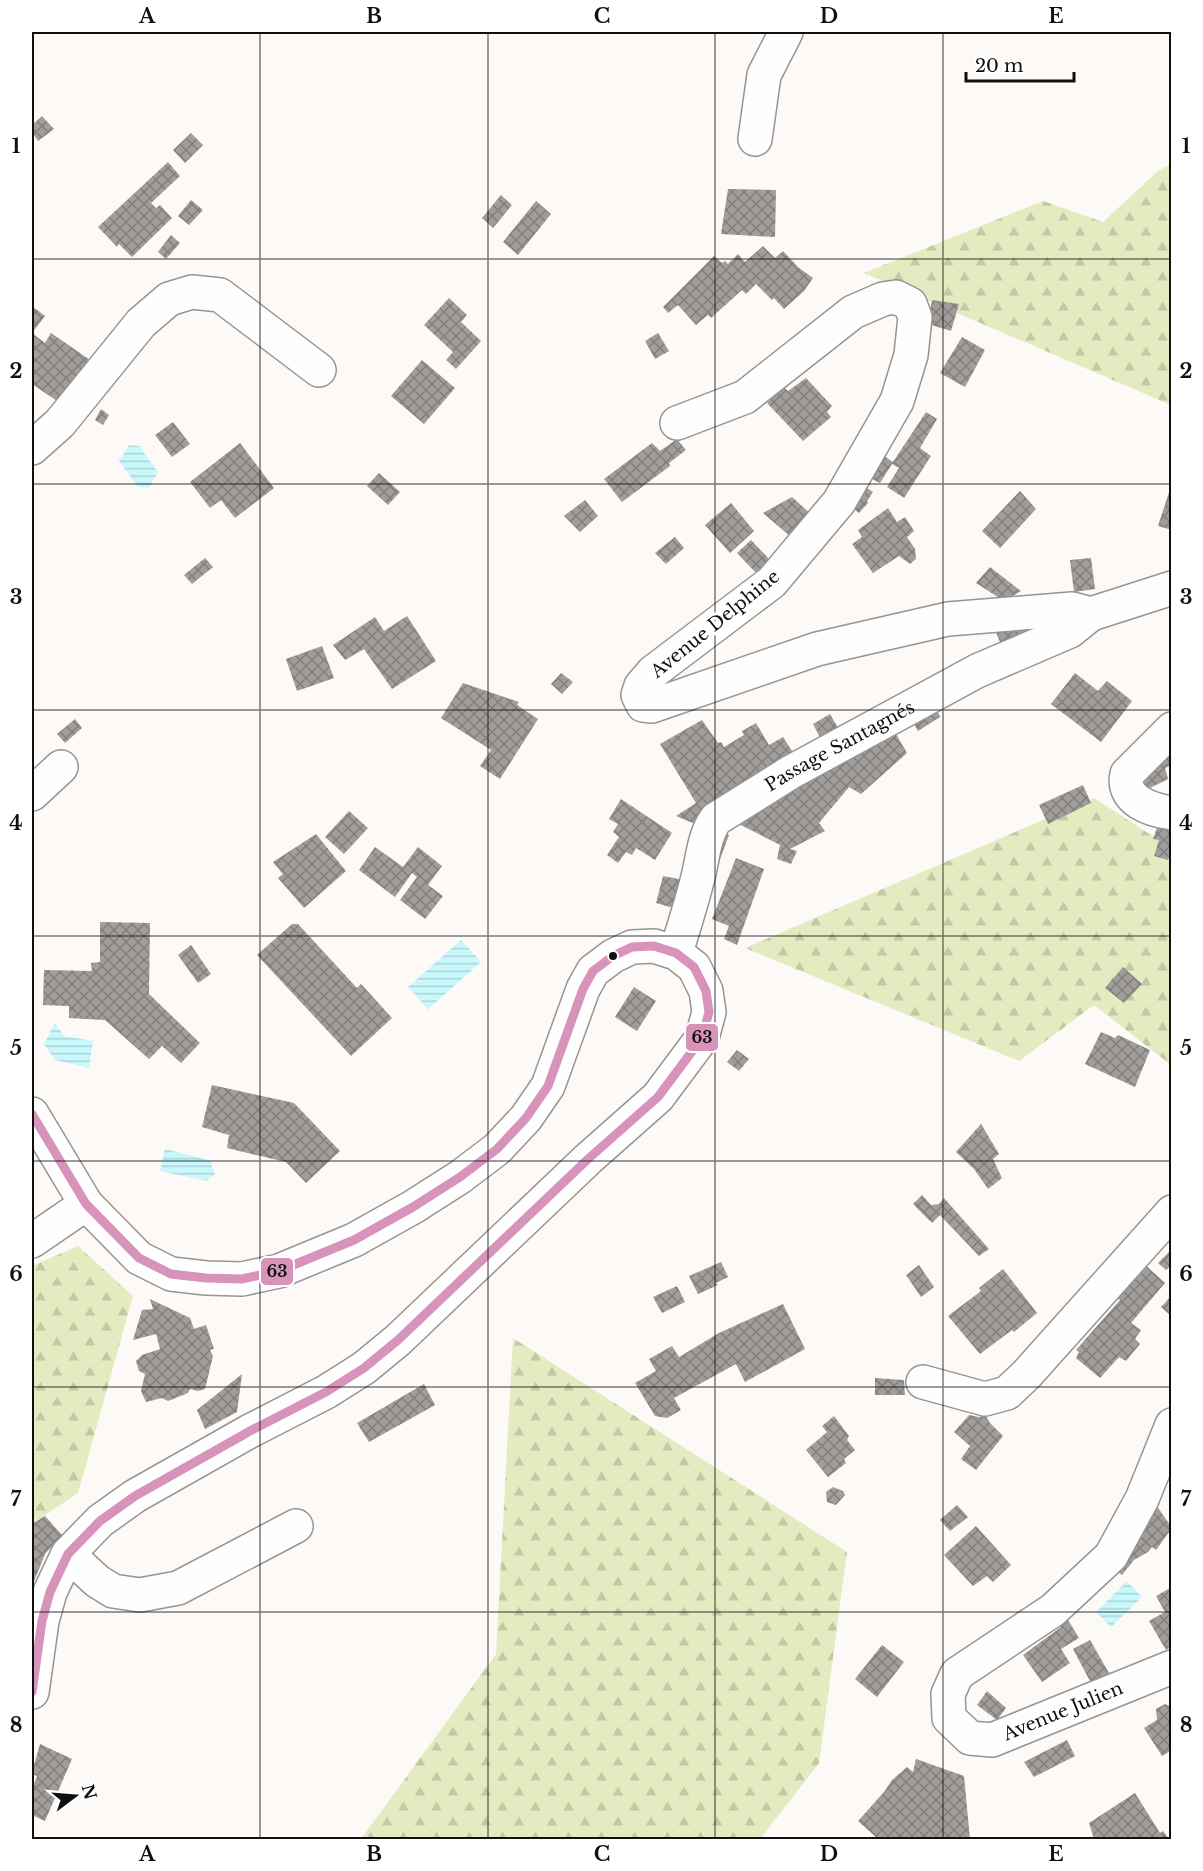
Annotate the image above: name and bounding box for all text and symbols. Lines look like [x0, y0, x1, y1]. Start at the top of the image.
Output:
text: A [138, 4, 156, 28]
text: B [366, 4, 382, 28]
text: C [594, 4, 610, 28]
text: D [820, 4, 838, 28]
text: E [1048, 4, 1064, 28]
scale bar [966, 45, 1074, 83]
text: 20 m [975, 55, 1023, 77]
text: 1 [12, 134, 21, 158]
text: 1 [1182, 134, 1191, 158]
text: 2 [9, 359, 23, 383]
text: 2 [1179, 359, 1193, 383]
street label: Avenue Delphine [645, 565, 784, 683]
text: 3 [10, 585, 22, 609]
text: 3 [1180, 585, 1192, 609]
street label: Passage Santagnés [761, 696, 918, 796]
text: 4 [9, 811, 23, 835]
text: 4 [1179, 811, 1193, 835]
unlabelled marker [607, 950, 619, 962]
line badge: 63 [685, 1023, 719, 1052]
text: 63 [692, 1027, 712, 1047]
text: 5 [10, 1036, 22, 1060]
text: 5 [1180, 1036, 1192, 1060]
line badge: 63 [260, 1257, 294, 1286]
text: 63 [267, 1261, 287, 1281]
text: 6 [9, 1262, 23, 1286]
text: 6 [1179, 1262, 1193, 1286]
text: 7 [11, 1487, 22, 1511]
text: 7 [1181, 1487, 1192, 1511]
street label: Avenue Julien [999, 1677, 1126, 1746]
text: 8 [10, 1713, 22, 1737]
text: 8 [1180, 1713, 1192, 1737]
north arrow [45, 1766, 105, 1826]
text: N [78, 1782, 101, 1802]
text: A [138, 1842, 156, 1866]
text: B [366, 1842, 382, 1866]
text: C [594, 1842, 610, 1866]
text: D [820, 1842, 838, 1866]
text: E [1048, 1842, 1064, 1866]

